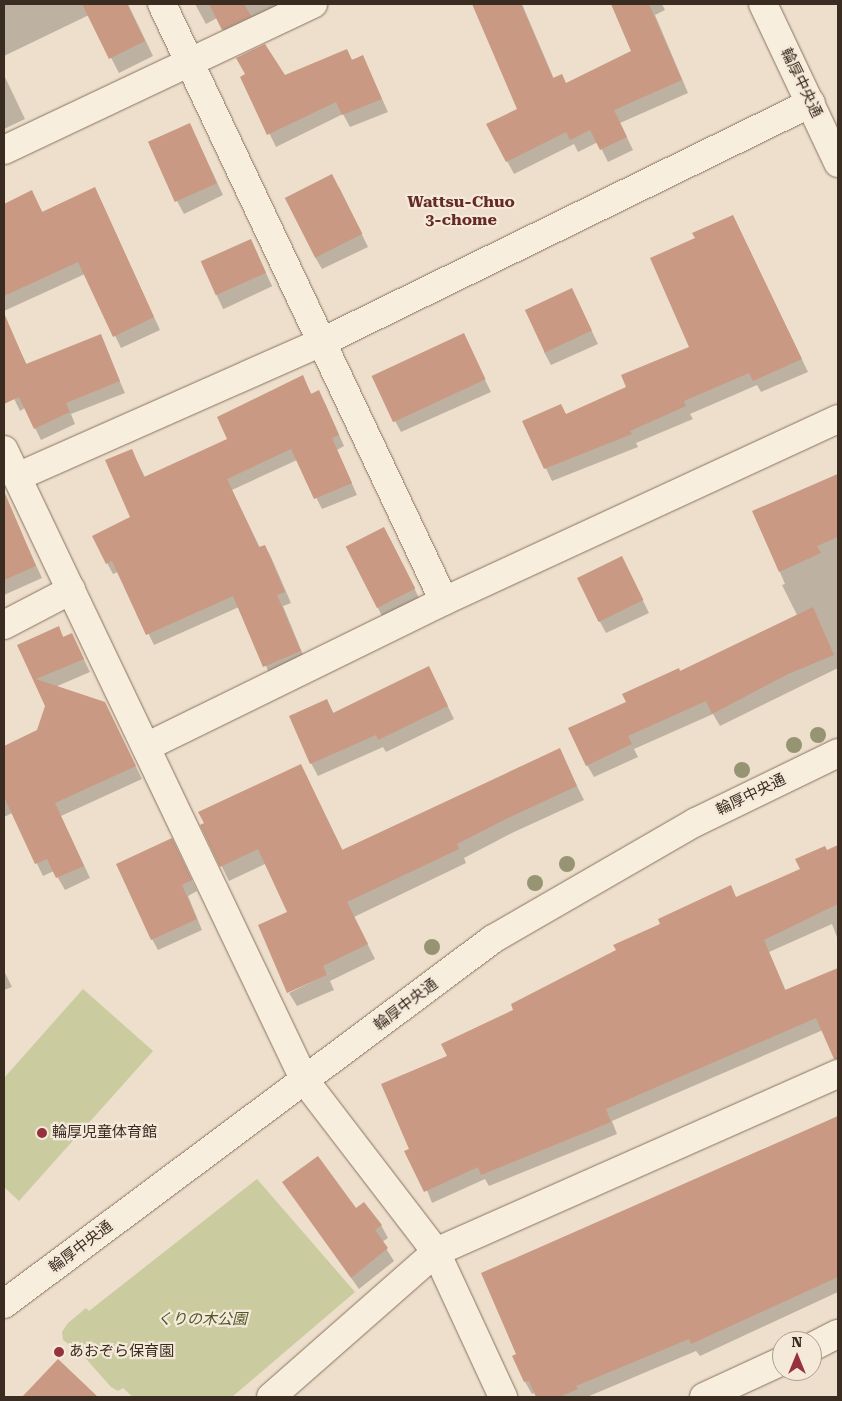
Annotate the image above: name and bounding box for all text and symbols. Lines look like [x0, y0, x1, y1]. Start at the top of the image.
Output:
street label: 輪厚中央通 [776, 45, 826, 121]
district label: Wattsu-Chuo 3-chome [407, 192, 515, 230]
street label: 輪厚中央通 [713, 770, 789, 820]
street label: 輪厚中央通 [371, 975, 441, 1035]
place label: 輪厚児童体育館 [52, 1124, 157, 1142]
marker: 輪厚児童体育館 [36, 1127, 48, 1139]
street label: 輪厚中央通 [46, 1217, 116, 1277]
park label: くりの木公園 [157, 1311, 247, 1329]
north arrow [772, 1331, 822, 1381]
text: N [792, 1334, 802, 1350]
place label: あおぞら保育園 [69, 1343, 174, 1361]
marker: あおぞら保育園 [53, 1346, 65, 1358]

